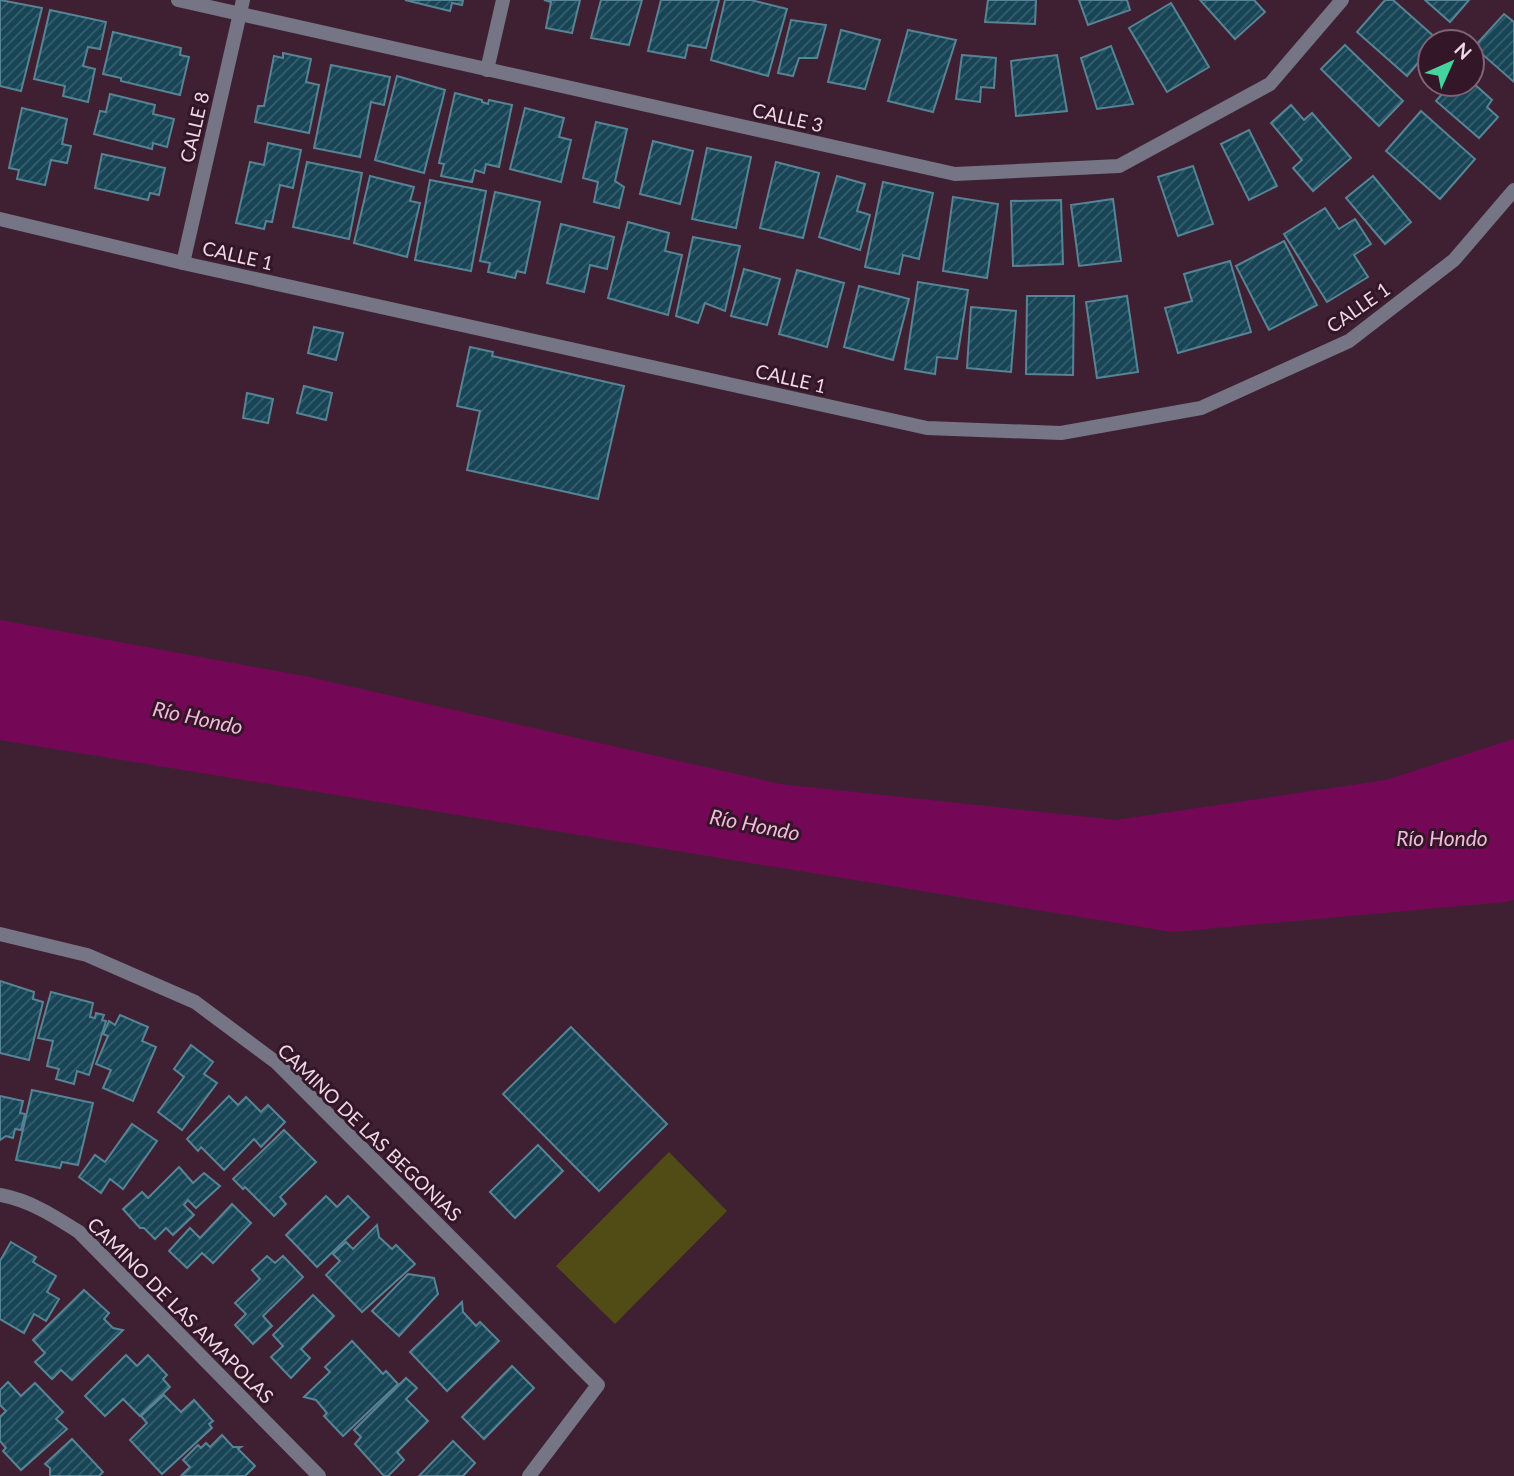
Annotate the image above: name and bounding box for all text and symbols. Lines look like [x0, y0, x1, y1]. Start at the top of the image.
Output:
north arrow [1416, 28, 1486, 98]
text: N [1450, 37, 1477, 64]
street label: CALLE 8 [175, 89, 213, 165]
street label: CALLE 3 [750, 98, 826, 136]
street label: CALLE 1 [200, 236, 276, 274]
street label: CALLE 1 [1322, 277, 1394, 337]
street label: CALLE 1 [753, 359, 829, 397]
water label: Río Hondo [151, 695, 245, 739]
water label: Río Hondo [708, 803, 802, 845]
water label: Río Hondo [1396, 825, 1488, 850]
street label: CAMINO DE LAS BEGONIAS [273, 1038, 467, 1226]
street label: CAMINO DE LAS AMAPOLAS [83, 1212, 279, 1408]

